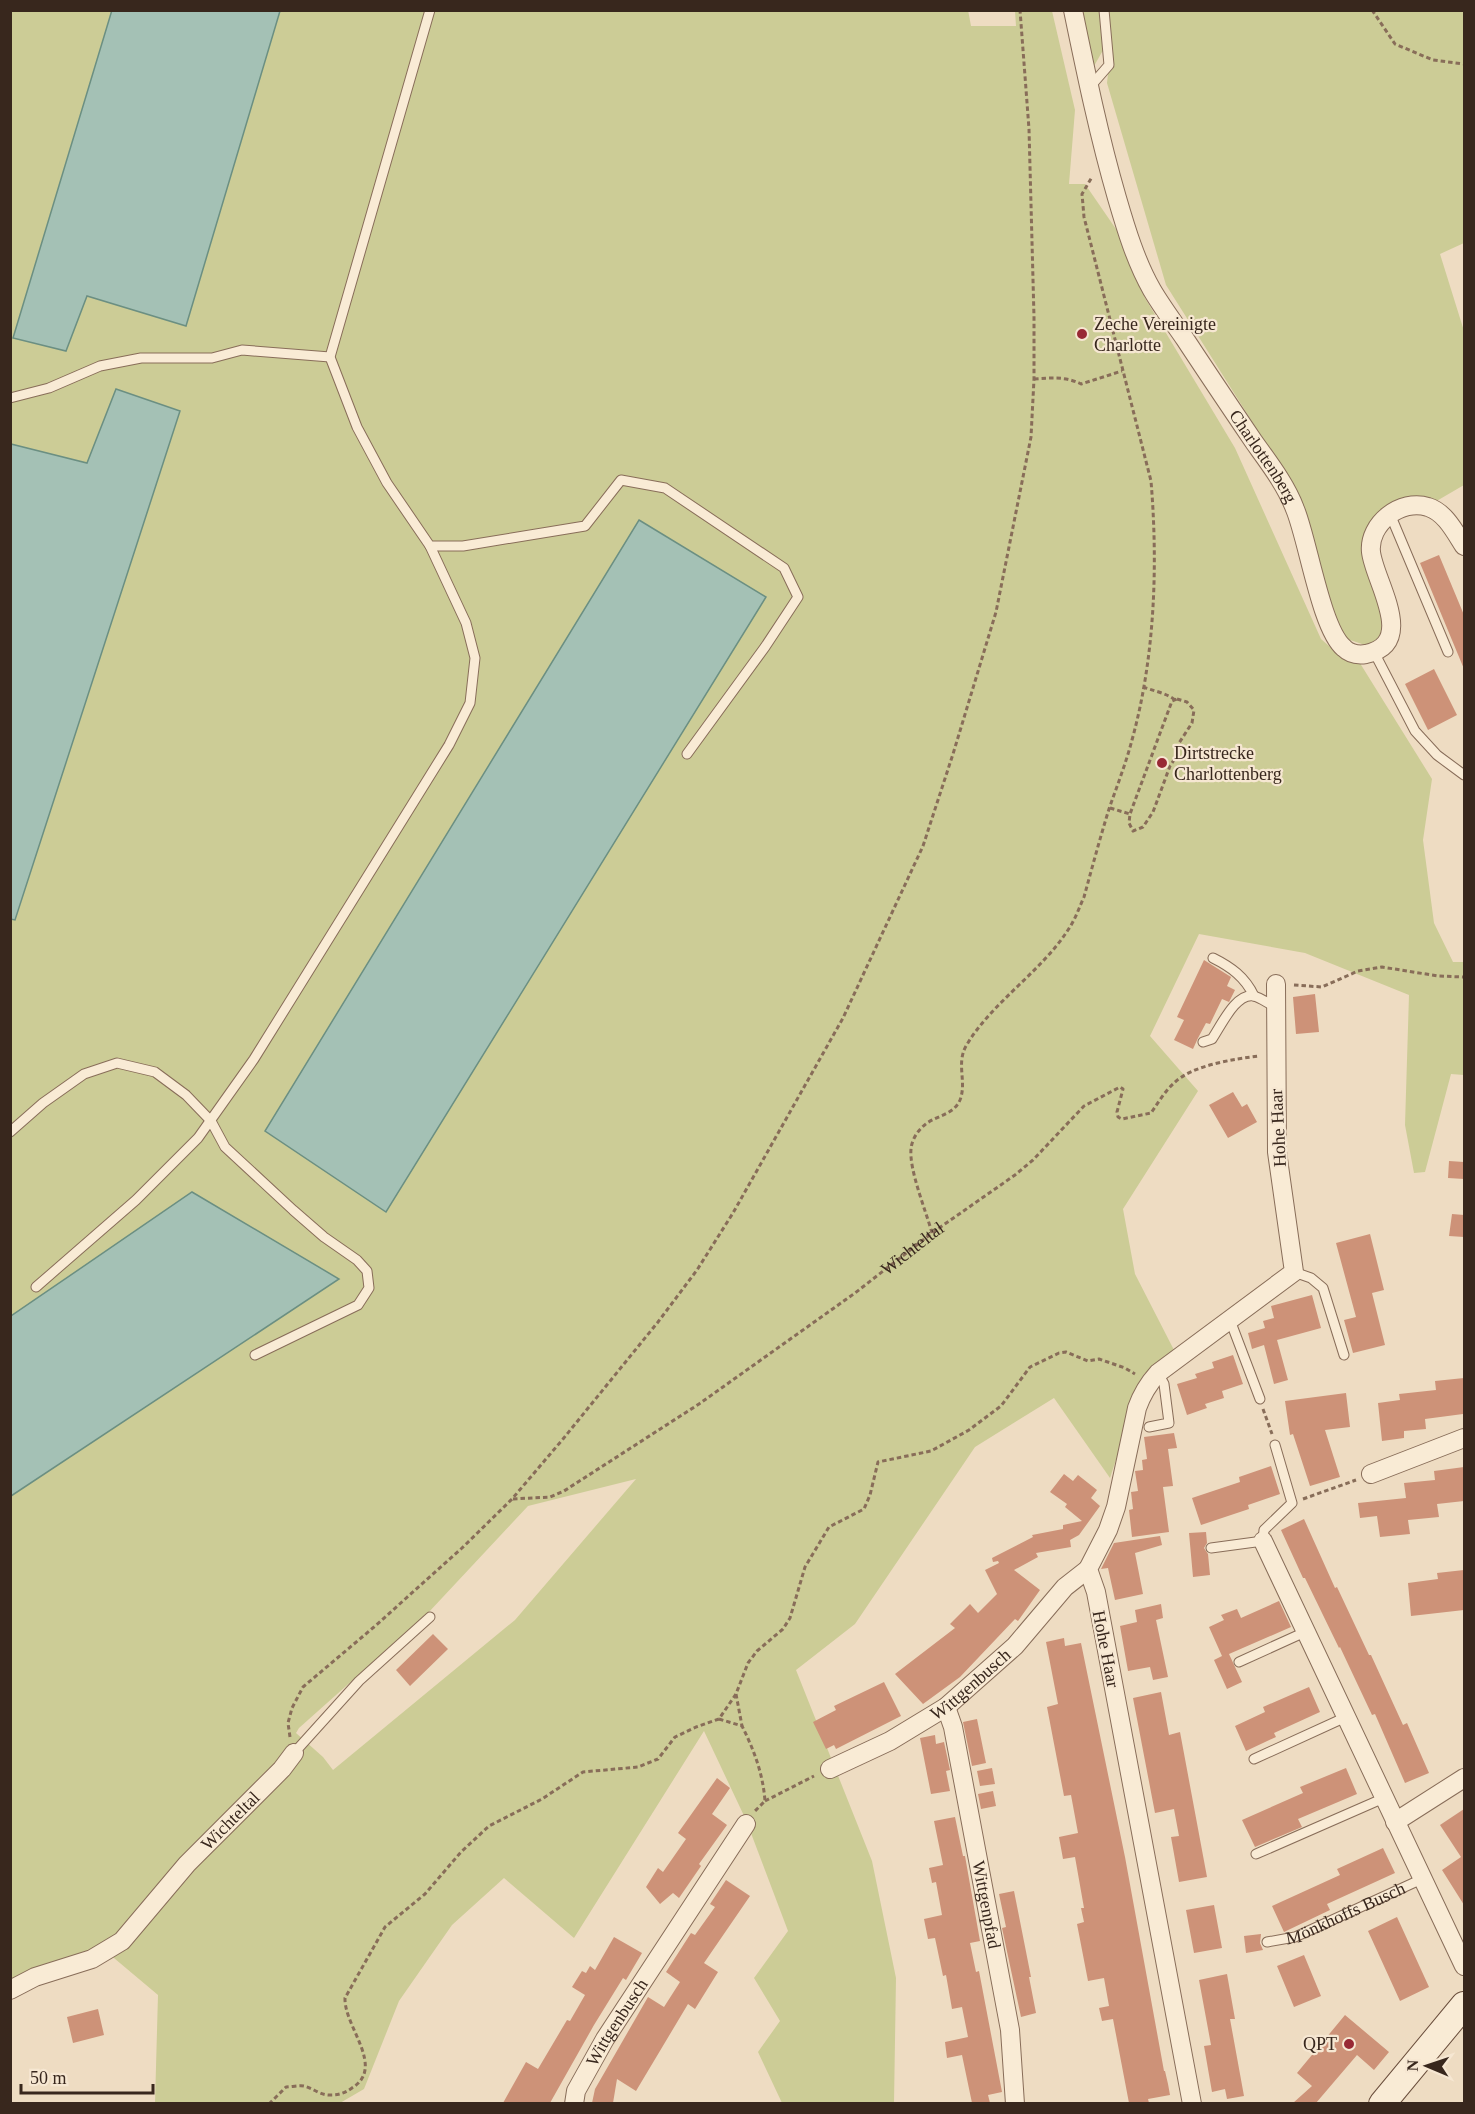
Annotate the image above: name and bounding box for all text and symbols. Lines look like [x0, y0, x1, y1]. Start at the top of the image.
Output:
place label: Zeche Vereinigte Charlotte [1094, 314, 1216, 355]
marker: Zeche Vereinigte Charlotte [1075, 327, 1089, 341]
street label: Charlottenberg [1225, 406, 1301, 506]
place label: Dirtstrecke Charlottenberg [1174, 743, 1282, 784]
marker: Dirtstrecke Charlottenberg [1155, 756, 1169, 770]
street label: Hohe Haar [1266, 1088, 1290, 1168]
street label: Wichteltal [877, 1218, 948, 1279]
street label: Hohe Haar [1089, 1609, 1123, 1689]
street label: Wittgenbusch [927, 1645, 1015, 1724]
street label: Wichteltal [197, 1787, 264, 1854]
street label: Wittgenpfad [968, 1859, 1005, 1950]
street label: Mönkhoffs Busch [1284, 1878, 1408, 1948]
street label: Wittgenbusch [582, 1975, 652, 2070]
place label: QPT [1303, 2034, 1337, 2054]
north arrow [1397, 2036, 1457, 2096]
marker: QPT [1342, 2037, 1356, 2051]
scale bar [21, 2057, 153, 2095]
text: N [1404, 2059, 1421, 2072]
text: 50 m [30, 2068, 67, 2088]

